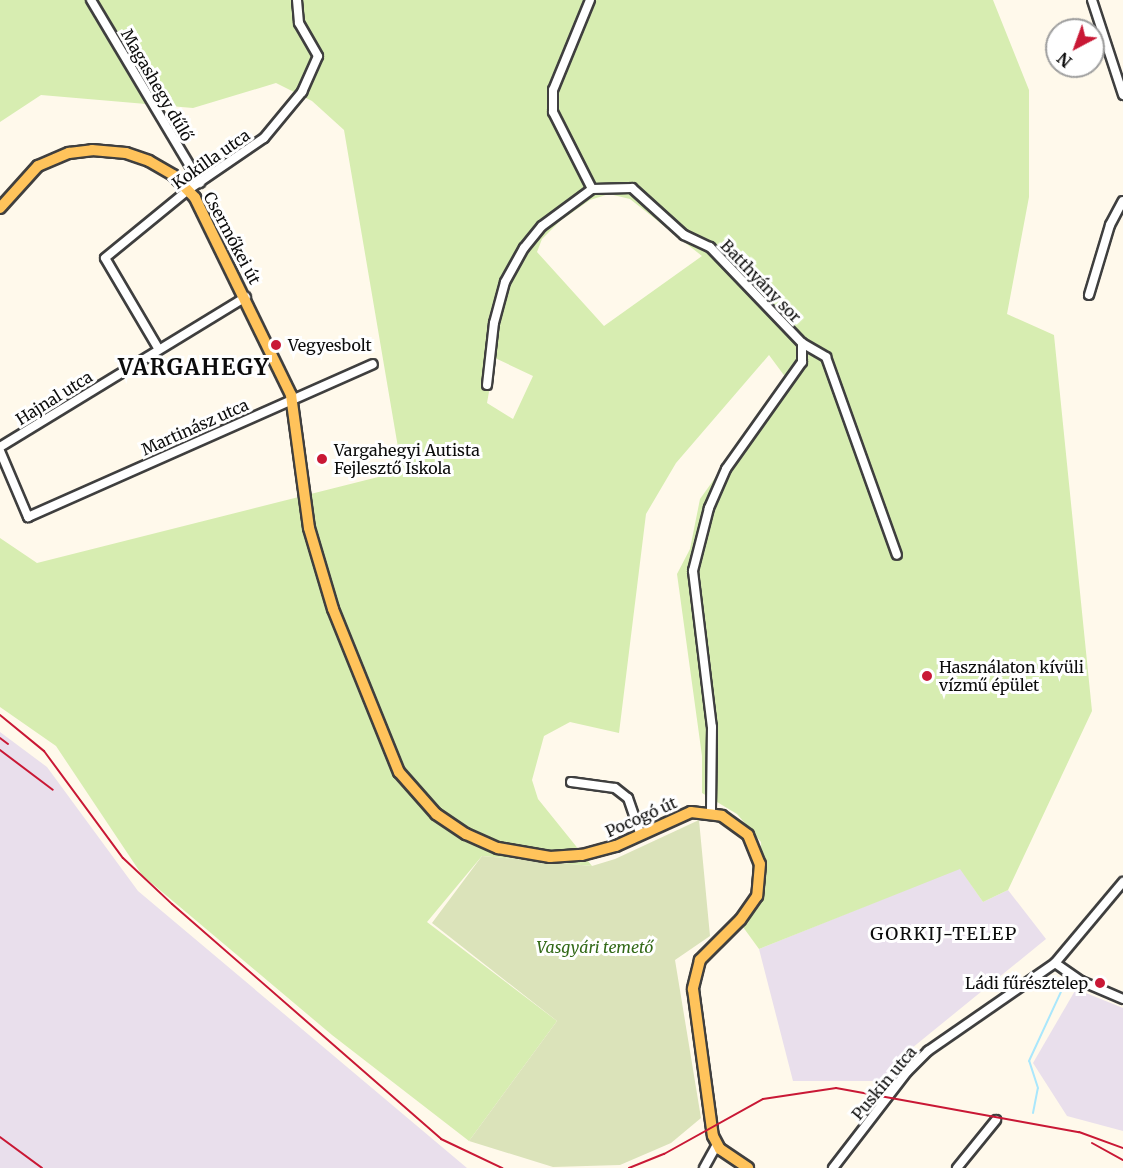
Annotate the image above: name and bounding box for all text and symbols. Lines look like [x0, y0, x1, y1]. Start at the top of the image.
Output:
north arrow [1045, 18, 1105, 78]
street label: Magashegy dűlő [117, 26, 197, 144]
text: N [1053, 48, 1076, 72]
street label: Kokilla utca [168, 125, 254, 193]
street label: Csermőkei út [200, 188, 264, 288]
street label: Batthyány sor [717, 236, 805, 326]
place label: Vegyesbolt [288, 335, 372, 355]
marker: Vegyesbolt [269, 338, 283, 352]
district label: VARGAHEGY [118, 355, 270, 381]
street label: Hajnal utca [12, 367, 96, 429]
street label: Martinász utca [139, 395, 251, 459]
place label: Vargahegyi Autista Fejlesztő Iskola [334, 440, 480, 478]
marker: Vargahegyi Autista Fejlesztő Iskola [315, 452, 329, 466]
place label: Használaton kívüli vízmű épület [939, 657, 1084, 695]
marker: Használaton kívüli vízmű épület [920, 669, 934, 683]
street label: Pocogó út [602, 793, 680, 841]
district label: GORKIJ-TELEP [870, 923, 1018, 945]
park label: Vasgyári temető [537, 937, 653, 957]
place label: Ládi fűrésztelep [965, 973, 1088, 993]
marker: Ládi fűrésztelep [1093, 976, 1107, 990]
street label: Puskin utca [848, 1042, 920, 1124]

